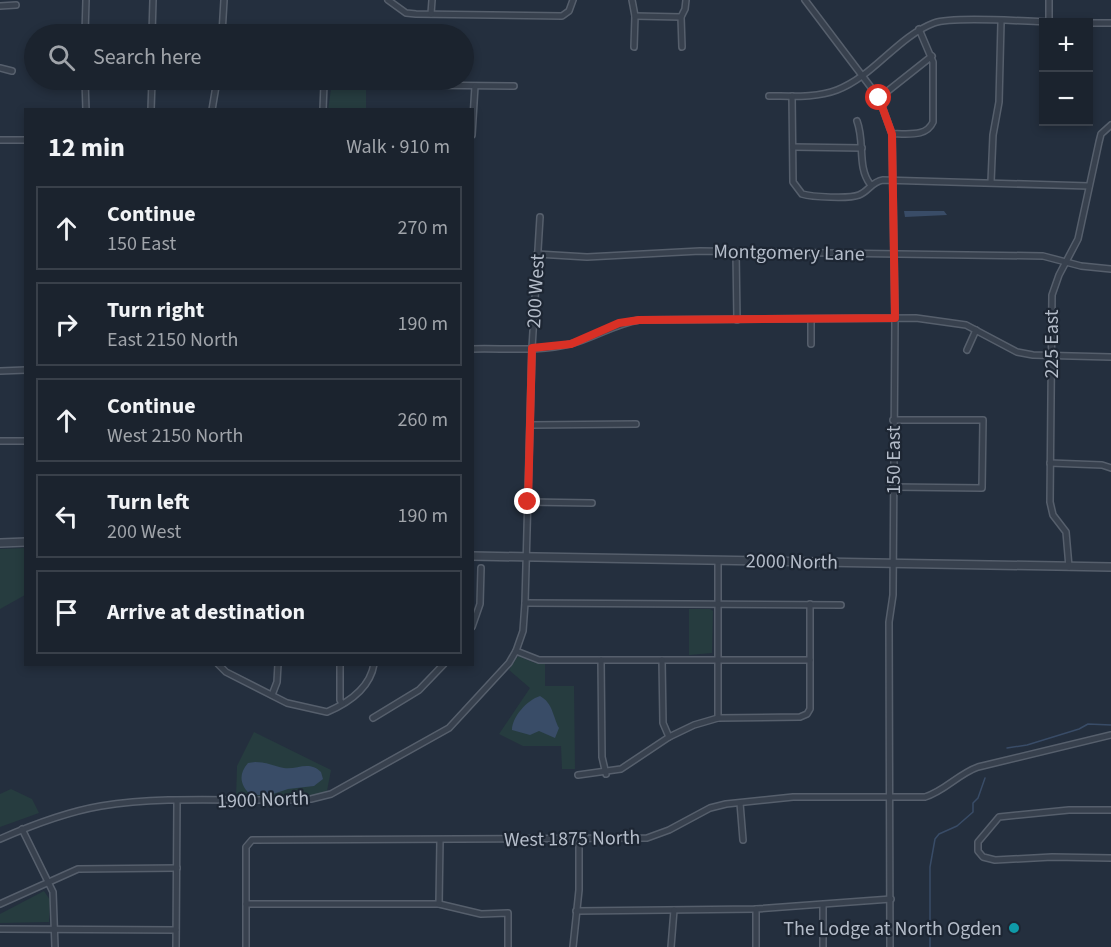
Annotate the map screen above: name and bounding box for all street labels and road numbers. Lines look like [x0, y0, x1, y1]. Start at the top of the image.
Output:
street label: Montgomery Lane [713, 238, 865, 268]
street label: 200 West [520, 253, 552, 329]
street label: 225 East [1038, 309, 1066, 379]
street label: 150 East [880, 425, 908, 495]
street label: 2000 North [746, 547, 838, 577]
street label: 1900 North [217, 784, 310, 816]
street label: West 1875 North [504, 824, 641, 854]

